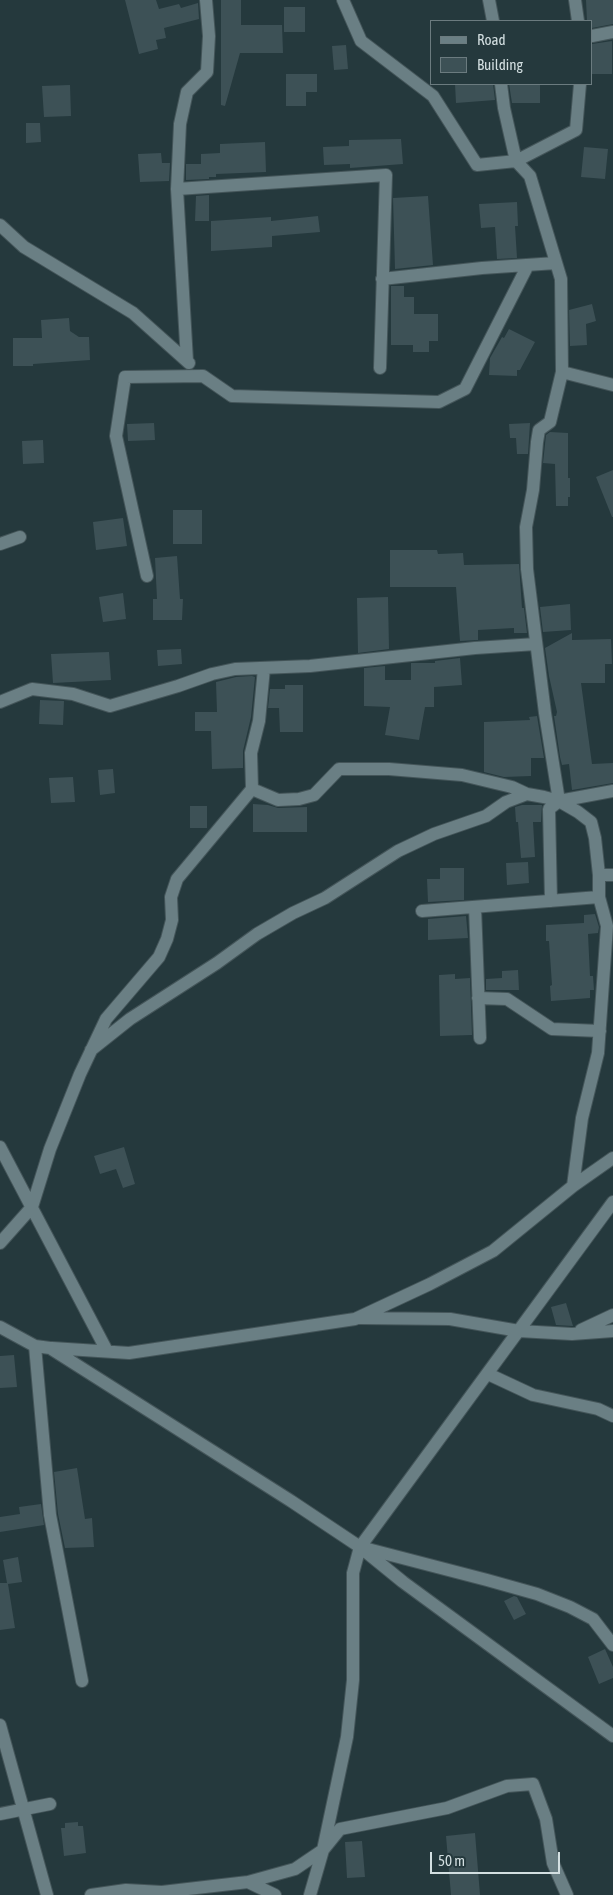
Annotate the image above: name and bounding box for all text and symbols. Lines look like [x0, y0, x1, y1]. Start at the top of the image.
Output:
legend [430, 20, 593, 85]
text: Road [477, 31, 506, 48]
text: Building [477, 56, 523, 73]
scale bar [433, 1842, 563, 1874]
text: 50 m [438, 1852, 465, 1869]

